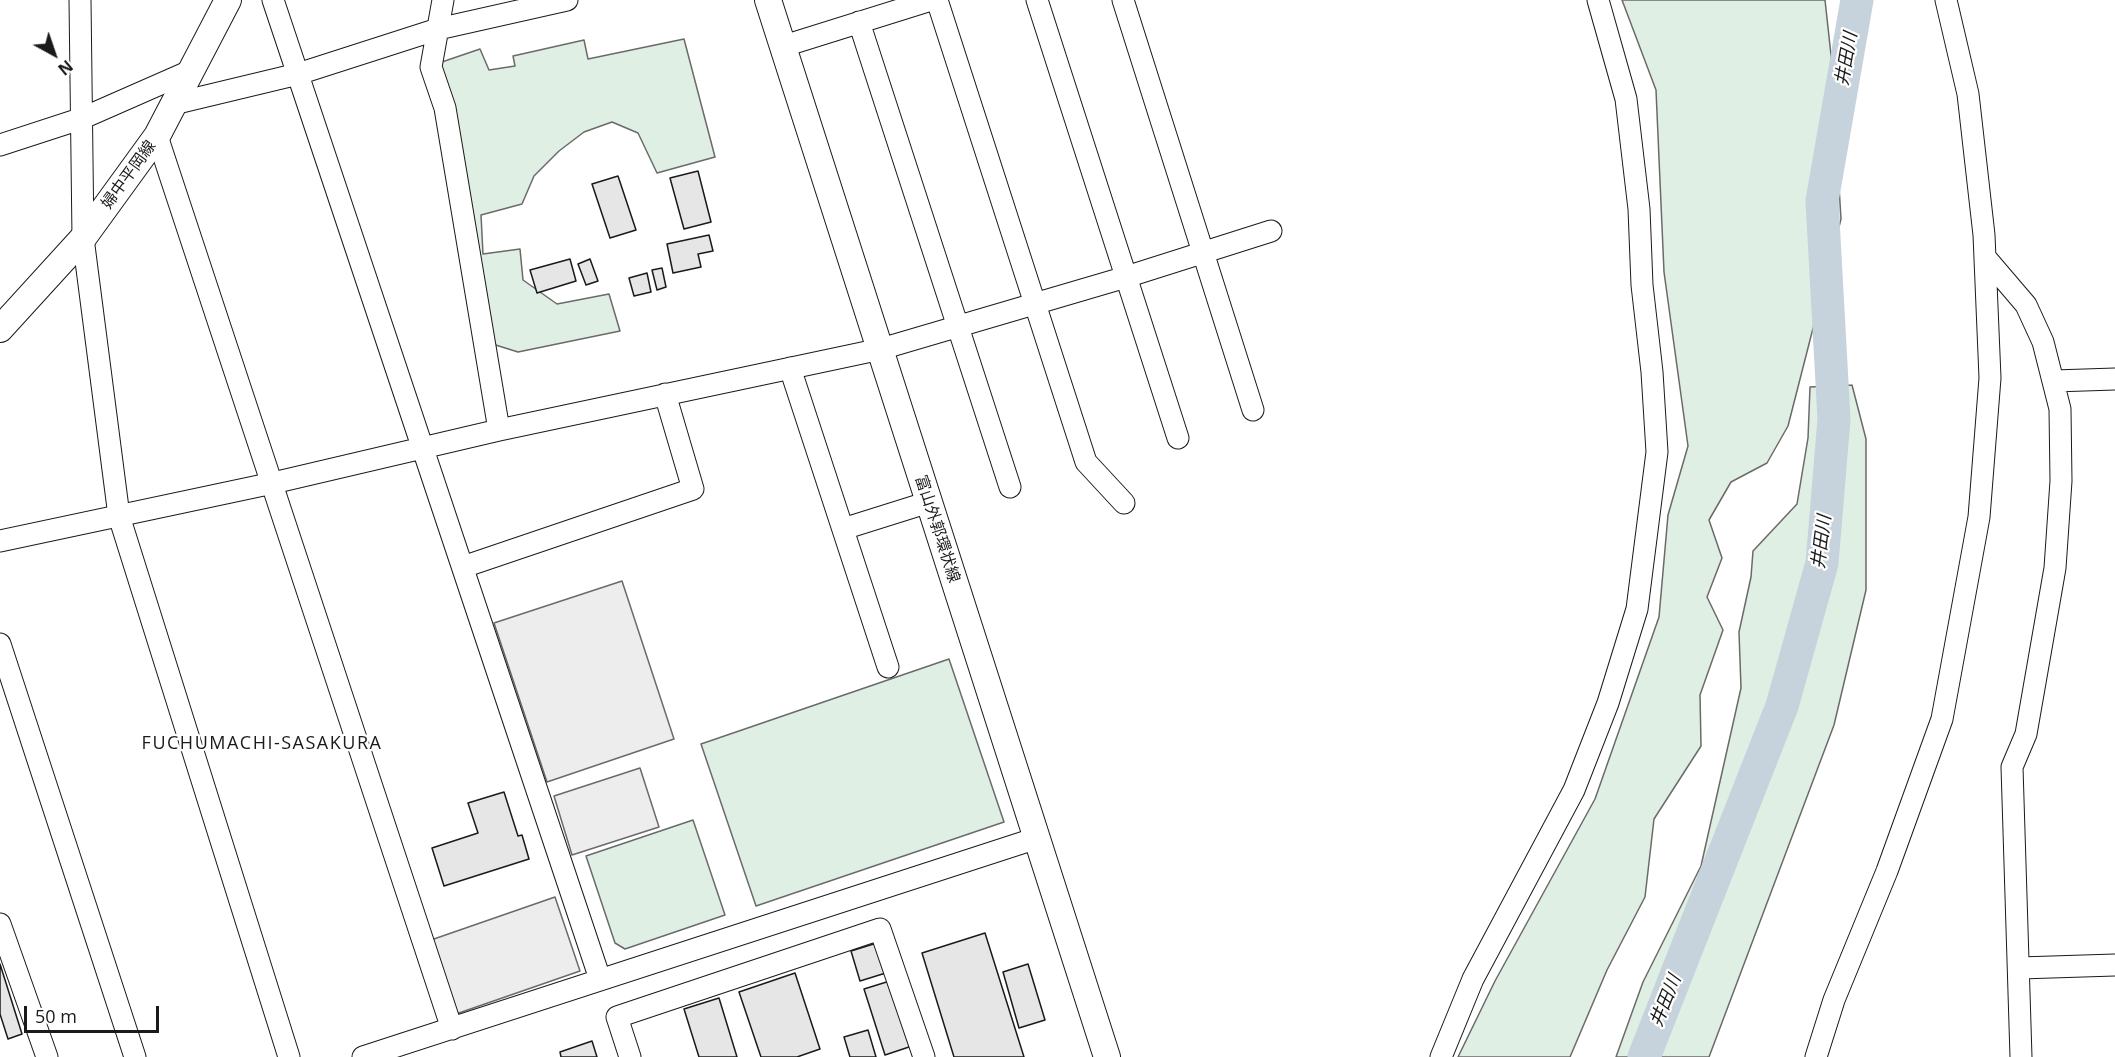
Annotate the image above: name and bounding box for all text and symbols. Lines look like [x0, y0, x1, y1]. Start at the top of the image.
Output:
north arrow [24, 24, 84, 84]
water label: 井田川 [1832, 31, 1862, 87]
text: N [54, 55, 78, 80]
street label: 婦中平岡線 [98, 137, 160, 213]
street label: 富山外郭環状線 [911, 473, 963, 585]
water label: 井田川 [1808, 514, 1836, 570]
district label: FUCHUMACHI-SASAKURA [142, 733, 382, 755]
water label: 井田川 [1646, 972, 1686, 1030]
scale bar [27, 994, 162, 1032]
text: 50 m [35, 1004, 77, 1028]

